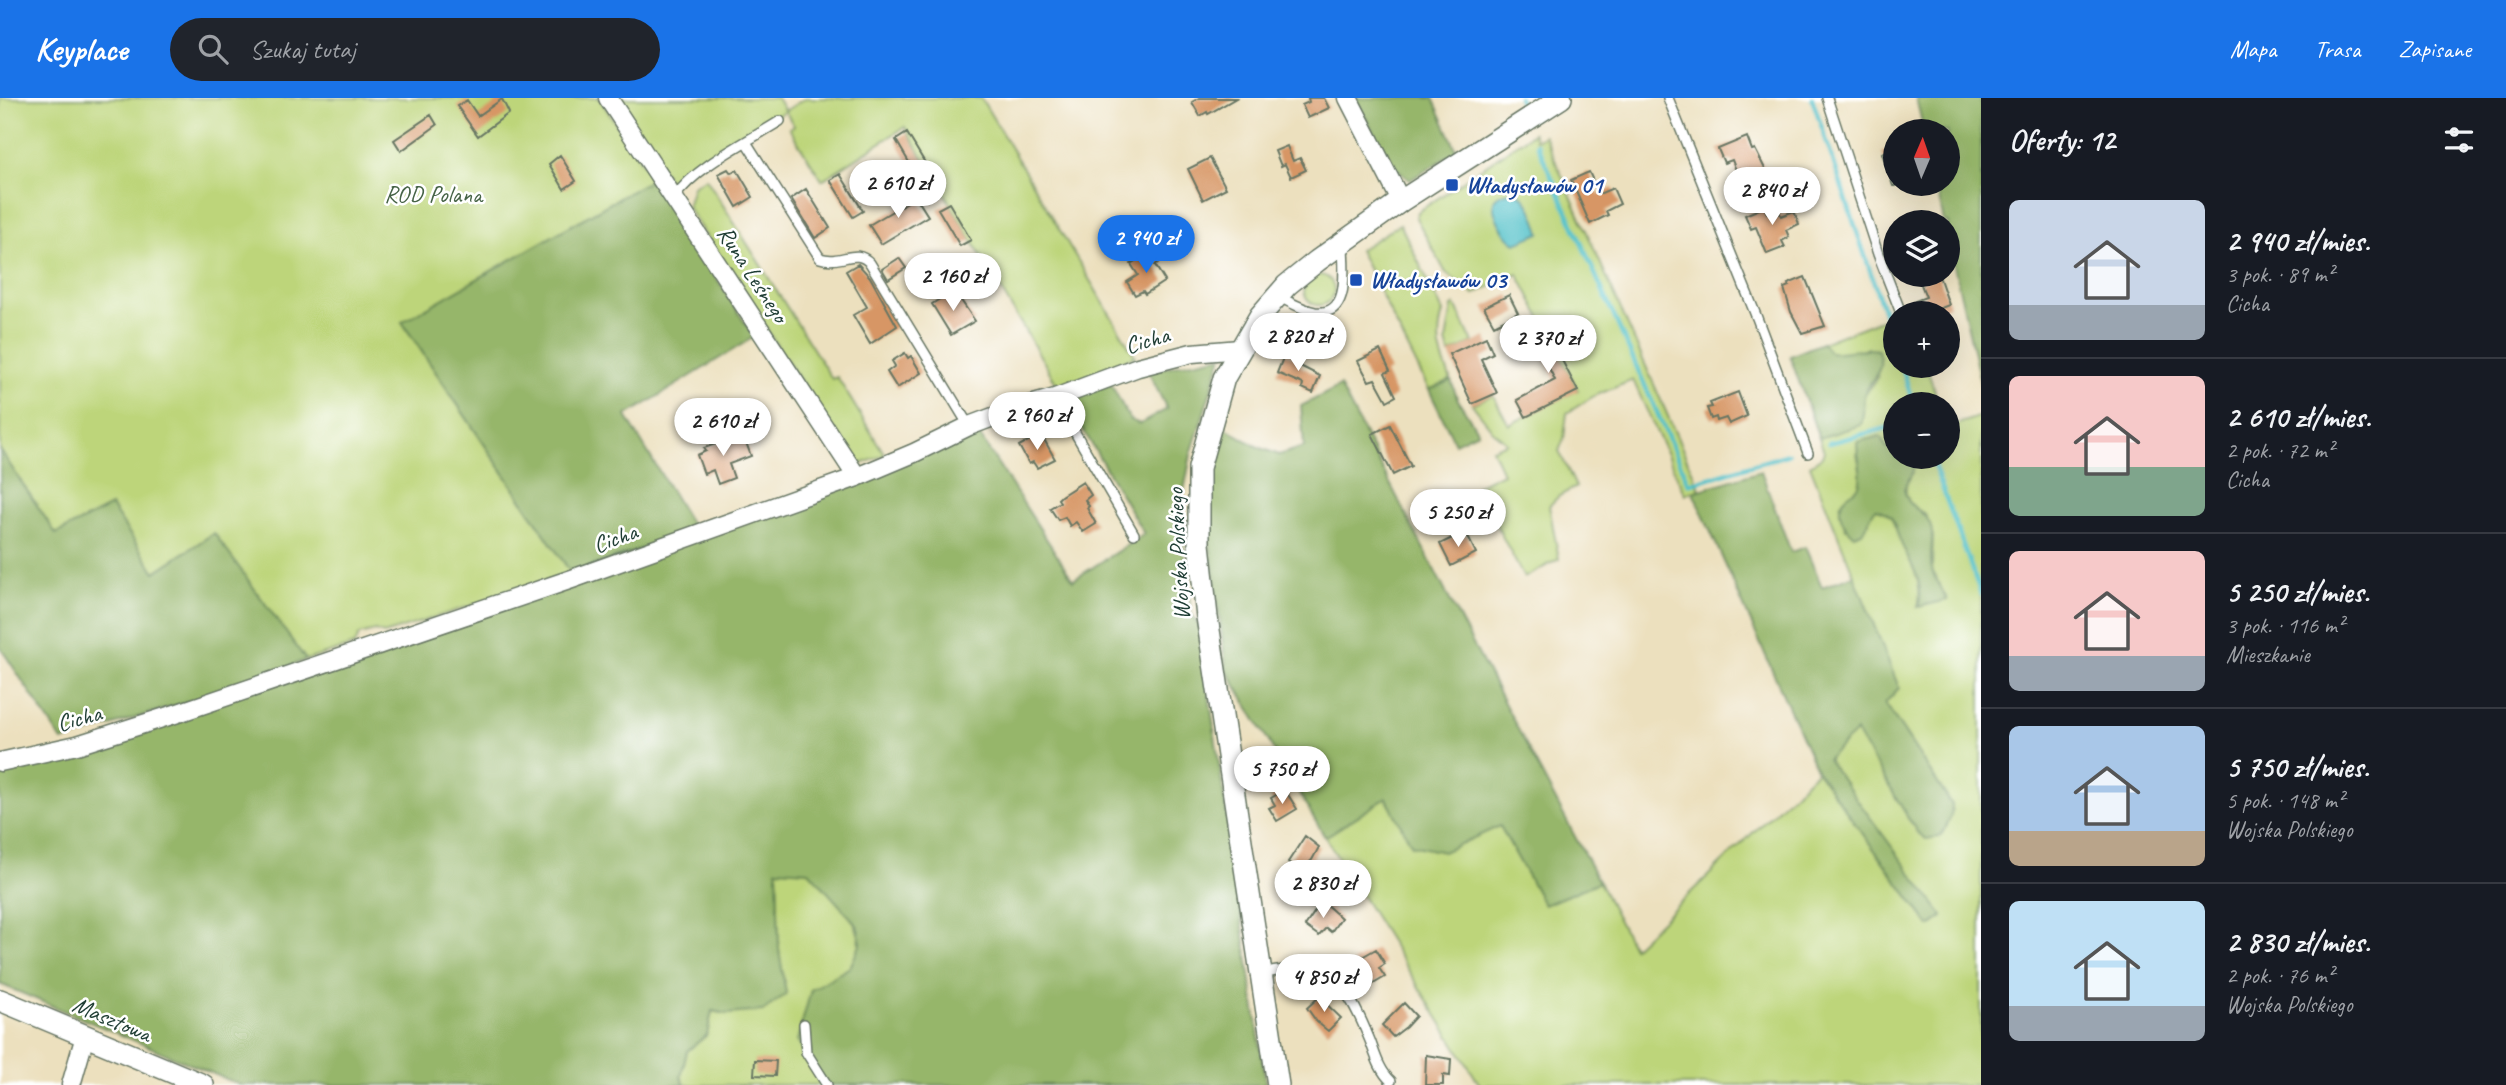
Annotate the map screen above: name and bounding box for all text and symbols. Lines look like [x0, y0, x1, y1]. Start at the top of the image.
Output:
search box [170, 18, 660, 81]
text: Keyplace [35, 28, 128, 70]
icon: search [194, 30, 232, 68]
text: Szukaj tutaj [250, 33, 356, 66]
text: Mapa [2230, 34, 2276, 64]
text: Trasa [2314, 34, 2360, 64]
text: Zapisane [2398, 34, 2471, 64]
north arrow [1883, 119, 1960, 196]
map controls [1883, 119, 1960, 469]
text: Oferty: 12 [2009, 121, 2115, 159]
icon: filters [2440, 121, 2478, 159]
pin: 2 610 zł [826, 160, 970, 220]
pin: 2 840 zł [1700, 167, 1844, 227]
text: 2 610 zł [865, 168, 931, 197]
place label: Władysławów 01 [1466, 170, 1605, 200]
text: 2 840 zł [1740, 175, 1804, 204]
marker: Władysławów 01 [1444, 177, 1460, 193]
park label: ROD Polana [384, 179, 484, 209]
button: layers [1883, 210, 1960, 287]
pin: 2 940 zł [1074, 216, 1218, 275]
street label: Runa Leśnego [711, 220, 797, 330]
text: 2 940 zł/mies. [2226, 222, 2370, 260]
text: 2 940 zł [1114, 223, 1178, 252]
icon: home [2065, 228, 2149, 312]
pin: 2 160 zł [881, 254, 1025, 313]
text: 3 pok. · 89 m² [2226, 260, 2334, 289]
text: 2 160 zł [920, 261, 986, 290]
place label: Władysławów 03 [1370, 265, 1508, 295]
marker: Władysławów 03 [1348, 272, 1364, 288]
text: Cicha [2226, 289, 2269, 318]
button: + [1883, 301, 1960, 378]
pin: 2 820 zł [1226, 314, 1370, 373]
pin: 2 370 zł [1476, 316, 1620, 375]
street label: Cicha [1121, 319, 1174, 361]
text: 2 820 zł [1266, 321, 1330, 350]
text: 2 370 zł [1516, 323, 1580, 352]
pin: 2 960 zł [965, 392, 1109, 452]
button: − [1883, 392, 1960, 469]
pin: 2 610 zł [651, 398, 795, 458]
text: 2 610 zł/mies. [2226, 398, 2371, 436]
text: 2 960 zł [1004, 400, 1070, 429]
icon: home [2065, 404, 2149, 488]
text: 2 610 zł [690, 406, 756, 435]
text: 2 pok. · 72 m² [2226, 436, 2334, 465]
text: Cicha [2226, 465, 2269, 494]
street label: Wojska Polskiego [1159, 486, 1196, 621]
pin: 5 250 zł [1386, 490, 1530, 549]
text: 5 250 zł [1426, 497, 1490, 526]
street label: Cicha [589, 516, 642, 560]
text: 5 250 zł/mies. [2226, 573, 2369, 611]
icon: home [2065, 579, 2149, 663]
text: 3 pok. · 116 m² [2226, 611, 2344, 640]
text: Mieszkanie [2226, 640, 2310, 669]
street label: Cicha [53, 697, 106, 738]
pin: 5 750 zł [1210, 746, 1354, 806]
text: 5 750 zł/mies. [2226, 748, 2369, 786]
text: 5 750 zł [1250, 754, 1314, 783]
icon: home [2065, 754, 2149, 838]
text: 5 pok. · 148 m² [2226, 786, 2344, 815]
text: Wojska Polskiego [2226, 815, 2353, 844]
pin: 2 830 zł [1251, 860, 1395, 920]
text: 2 830 zł [1291, 868, 1355, 897]
text: 2 830 zł/mies. [2226, 923, 2370, 961]
icon: home [2065, 929, 2149, 1013]
pin: 4 850 zł [1252, 954, 1396, 1014]
text: 2 pok. · 76 m² [2226, 961, 2334, 990]
text: 4 850 zł [1292, 962, 1356, 991]
street label: Masztowa [68, 989, 158, 1050]
text: Wojska Polskiego [2226, 990, 2353, 1019]

